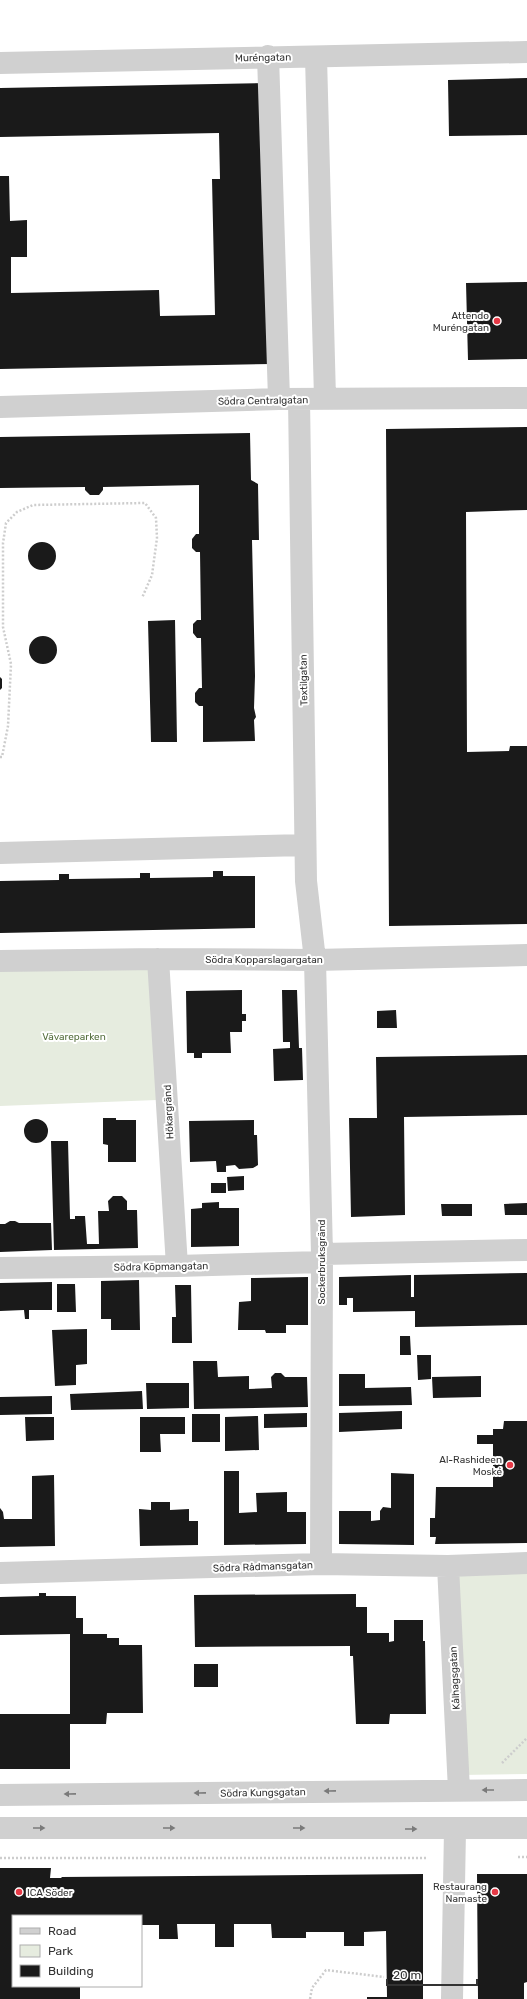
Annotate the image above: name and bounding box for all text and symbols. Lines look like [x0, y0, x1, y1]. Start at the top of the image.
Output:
street label: Muréngatan [235, 52, 291, 64]
place label: Attendo Muréngatan [433, 310, 489, 334]
marker: Attendo Muréngatan [492, 316, 502, 326]
street label: Södra Centralgatan [218, 394, 308, 408]
street label: Textilgatan [298, 654, 310, 706]
street label: Södra Kopparslagargatan [205, 954, 323, 966]
park label: Vävareparken [42, 1031, 106, 1043]
street label: Hökargränd [162, 1084, 176, 1139]
street label: Sockerbruksgränd [316, 1219, 328, 1304]
street label: Södra Köpmangatan [114, 1260, 208, 1274]
place label: Al-Rashideen Moské [439, 1454, 502, 1478]
marker: Al-Rashideen Moské [505, 1460, 515, 1470]
street label: Södra Rådmansgatan [213, 1559, 313, 1575]
street label: Kålhagsgatan [447, 1646, 463, 1710]
street label: Södra Kungsgatan [220, 1786, 306, 1800]
one-way arrow [481, 1787, 494, 1793]
one-way arrow [323, 1788, 336, 1794]
one-way arrow [193, 1790, 206, 1796]
one-way arrow [63, 1791, 76, 1797]
one-way arrow [33, 1825, 46, 1831]
one-way arrow [163, 1825, 176, 1831]
one-way arrow [293, 1825, 306, 1831]
one-way arrow [405, 1826, 418, 1832]
place label: Restaurang Namaste [433, 1881, 487, 1905]
marker: ICA Söder [14, 1887, 24, 1897]
place label: ICA Söder [27, 1887, 73, 1899]
marker: Restaurang Namaste [490, 1887, 500, 1897]
legend [12, 1915, 142, 1987]
text: Road [48, 1924, 76, 1938]
text: Park [48, 1944, 74, 1958]
scale bar [387, 1961, 477, 1987]
text: Building [48, 1964, 94, 1978]
text: 20 m [393, 1968, 421, 1982]

